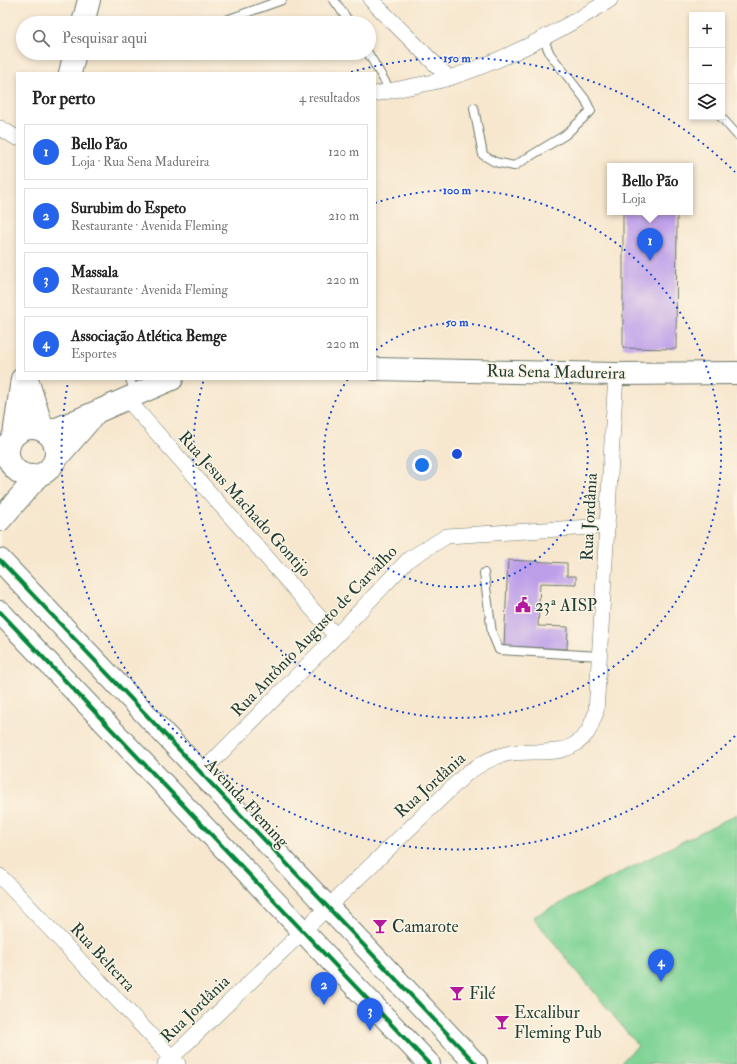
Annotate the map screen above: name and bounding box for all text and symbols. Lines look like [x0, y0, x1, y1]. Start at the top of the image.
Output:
map controls [689, 12, 725, 120]
button: + [689, 12, 725, 48]
search box [16, 16, 376, 60]
icon: search [30, 27, 52, 49]
text: Pesquisar aqui [62, 29, 147, 48]
button: − [689, 48, 725, 84]
text: 150 m [443, 51, 471, 66]
button: layers [689, 84, 725, 120]
text: Por perto [32, 88, 95, 109]
text: 4 resultados [299, 90, 360, 106]
text: Bello Pão [71, 135, 127, 154]
text: 1 [44, 144, 48, 160]
text: 120 m [328, 144, 359, 160]
text: Loja · Rua Sena Madureira [71, 154, 209, 170]
popup [607, 163, 693, 215]
text: Bello Pão [622, 172, 678, 191]
text: 100 m [443, 183, 472, 198]
text: Loja [622, 191, 646, 207]
text: Surubim do Espeto [71, 199, 186, 218]
text: 2 [43, 208, 49, 224]
text: 210 m [328, 208, 359, 224]
text: Restaurante · Avenida Fleming [71, 218, 228, 234]
pin: 1 [637, 228, 663, 261]
text: Massala [71, 263, 118, 282]
text: 3 [44, 272, 49, 288]
text: 220 m [326, 272, 359, 288]
text: Restaurante · Avenida Fleming [71, 282, 228, 298]
text: 50 m [445, 315, 469, 330]
text: Associação Atlética Bemge [71, 327, 227, 346]
text: 4 [42, 336, 50, 352]
text: 220 m [326, 336, 359, 352]
text: Esportes [71, 346, 117, 362]
street label: Rua Sena Madureira [486, 360, 627, 384]
street label: Rua Jesus Machado Gontijo [173, 427, 316, 582]
centre of rings [450, 447, 464, 461]
your location [412, 455, 432, 475]
street label: Rua Jordânia [576, 472, 603, 562]
street label: Rua Antônio Augusto de Carvalho [227, 541, 401, 721]
place label: 23ª AISP [535, 595, 597, 616]
public building icon: 23ª AISP [514, 596, 532, 614]
street label: Rua Jordânia [390, 747, 471, 823]
street label: Avenida Fleming [200, 754, 294, 852]
place label: Camarote [392, 916, 459, 937]
bar icon: Camarote [371, 917, 389, 935]
street label: Rua Belterra [66, 918, 141, 996]
pin: 4 [648, 949, 674, 982]
street label: Rua Jordânia [156, 970, 235, 1048]
pin: 2 [311, 972, 337, 1005]
place label: Filé [469, 983, 496, 1004]
bar icon: Filé [448, 984, 466, 1002]
pin: 3 [357, 998, 383, 1031]
place label: Excalibur Fleming Pub [514, 1002, 602, 1043]
bar icon: Excalibur Fleming Pub [493, 1013, 511, 1031]

